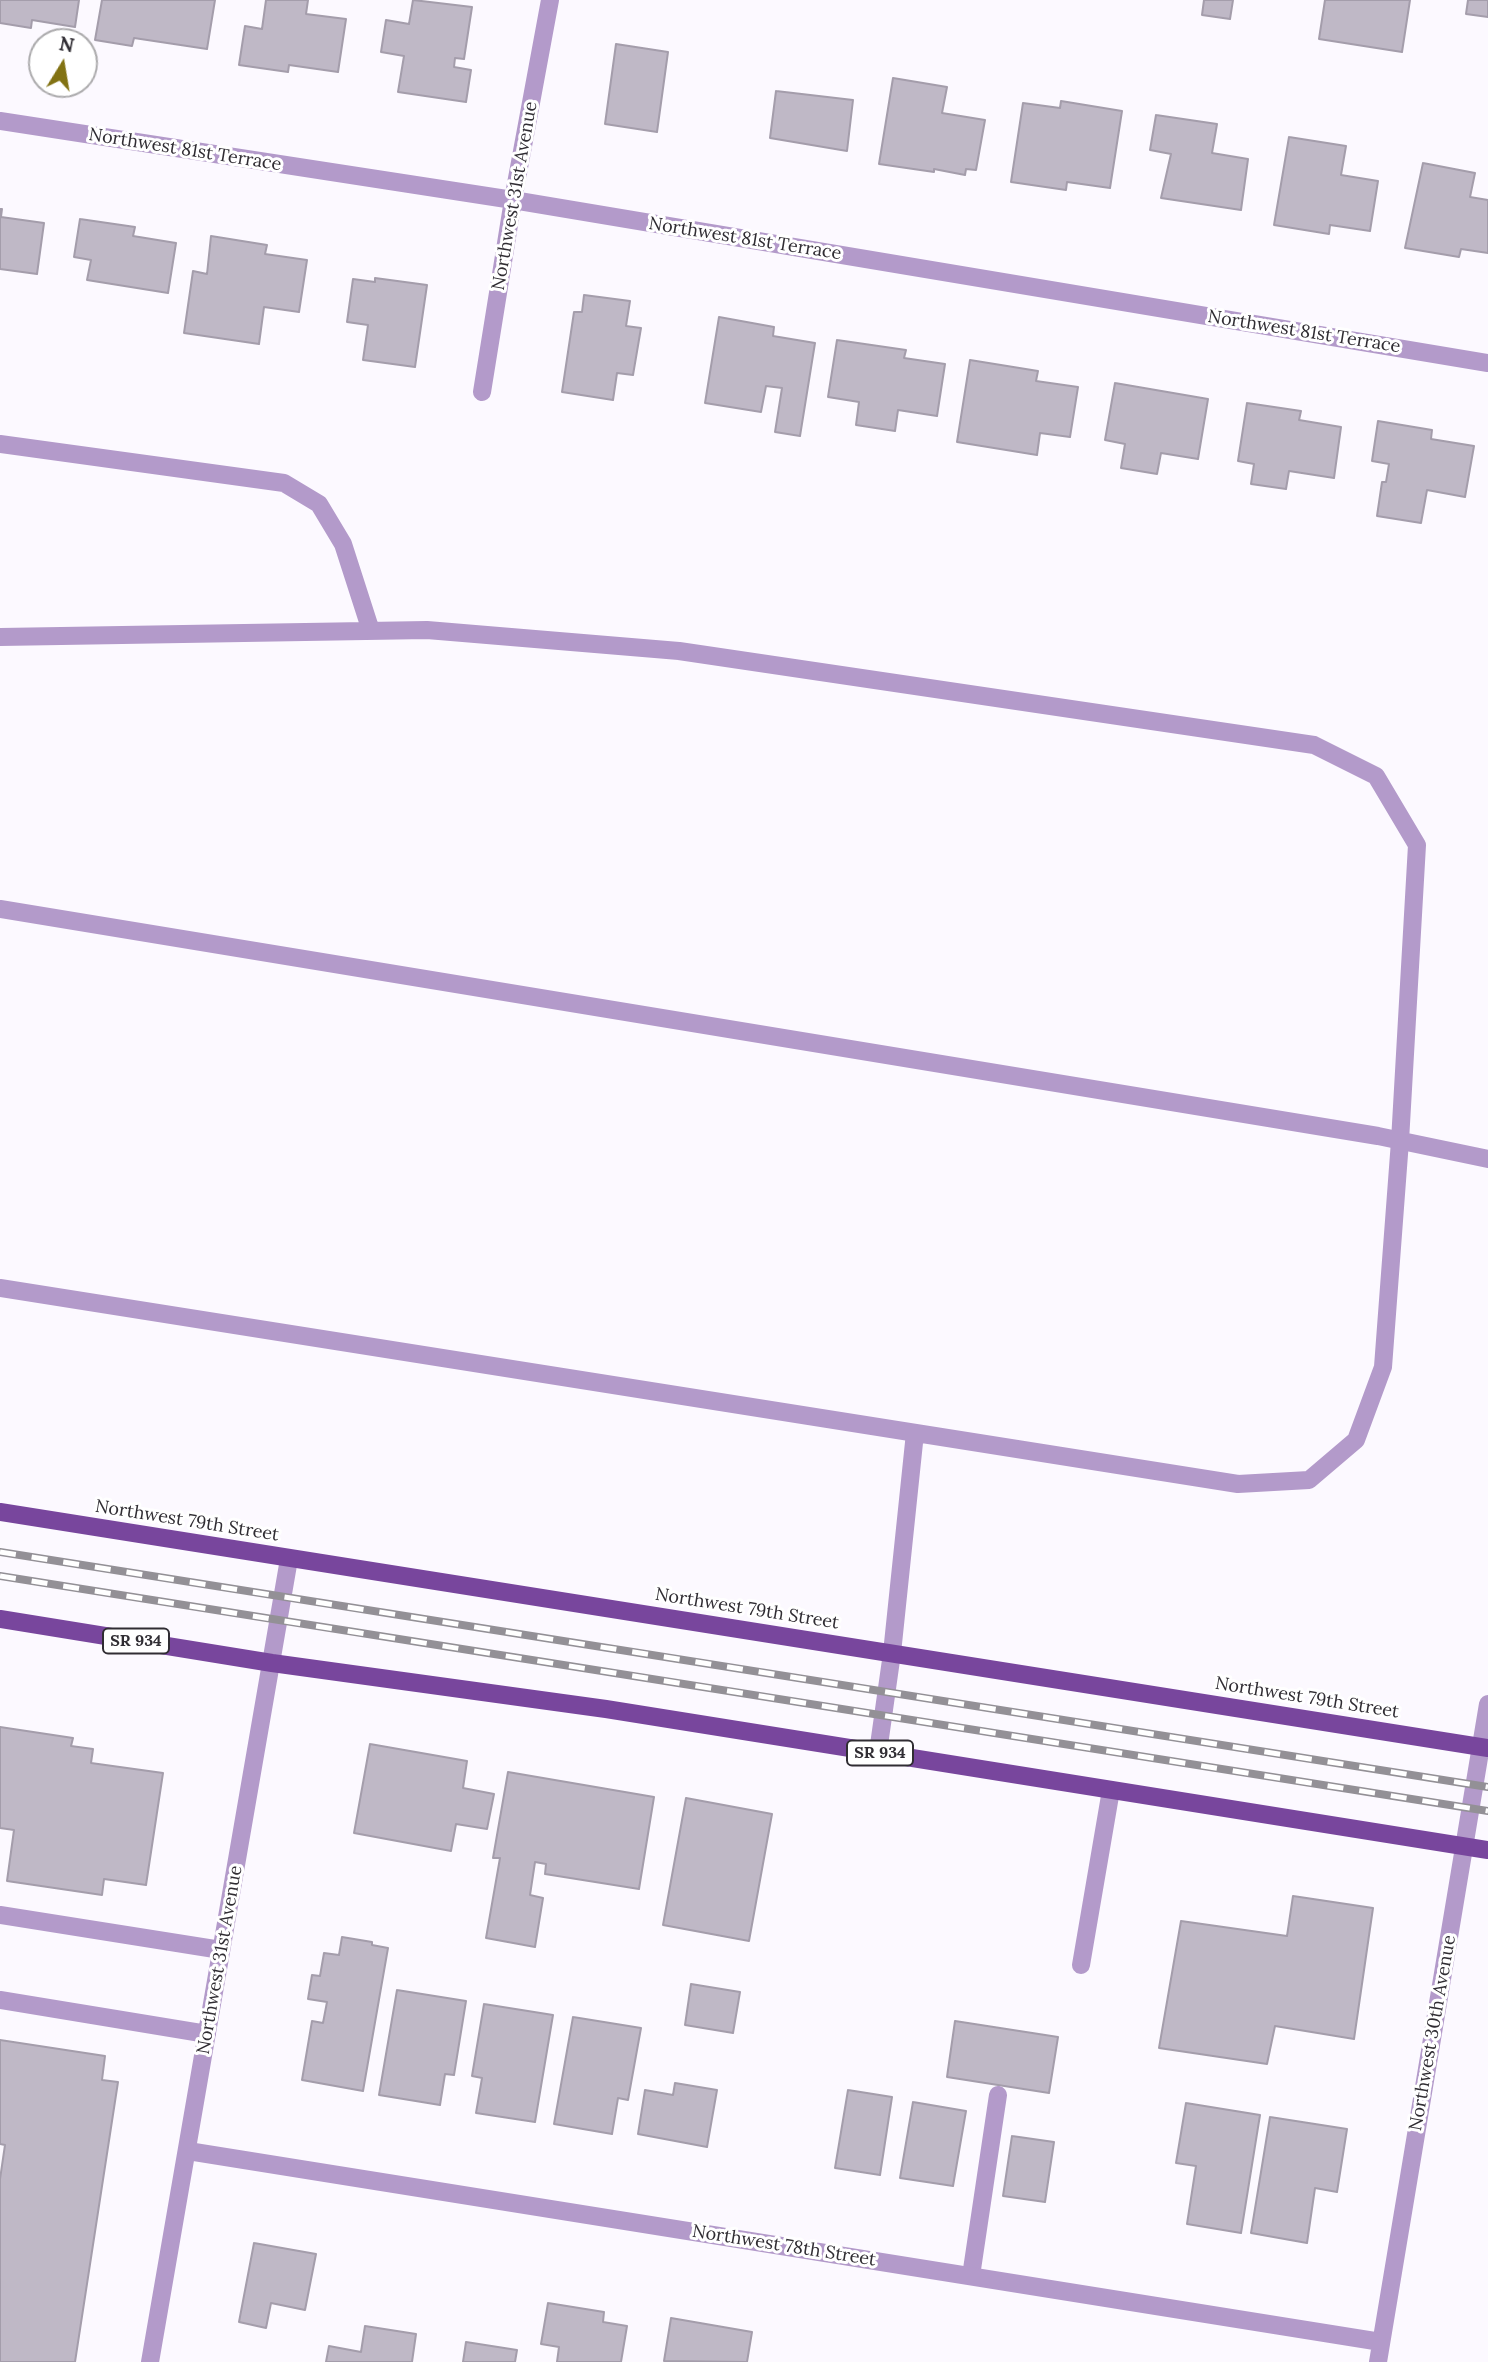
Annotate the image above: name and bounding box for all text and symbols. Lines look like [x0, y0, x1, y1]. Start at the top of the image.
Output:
north arrow [28, 28, 98, 98]
text: N [57, 31, 76, 58]
street label: Northwest 31st Avenue [488, 100, 542, 292]
street label: Northwest 81st Terrace [87, 124, 283, 176]
street label: Northwest 81st Terrace [647, 213, 843, 265]
street label: Northwest 81st Terrace [1206, 306, 1402, 358]
street label: Northwest 79th Street [94, 1496, 280, 1546]
street label: Northwest 79th Street [654, 1584, 840, 1634]
road number: SR 934 [103, 1628, 169, 1653]
street label: Northwest 79th Street [1214, 1673, 1400, 1723]
road number: SR 934 [847, 1740, 913, 1765]
street label: Northwest 31st Avenue [193, 1864, 247, 2056]
street label: Northwest 30th Avenue [1405, 1933, 1461, 2133]
street label: Northwest 78th Street [691, 2221, 877, 2271]

